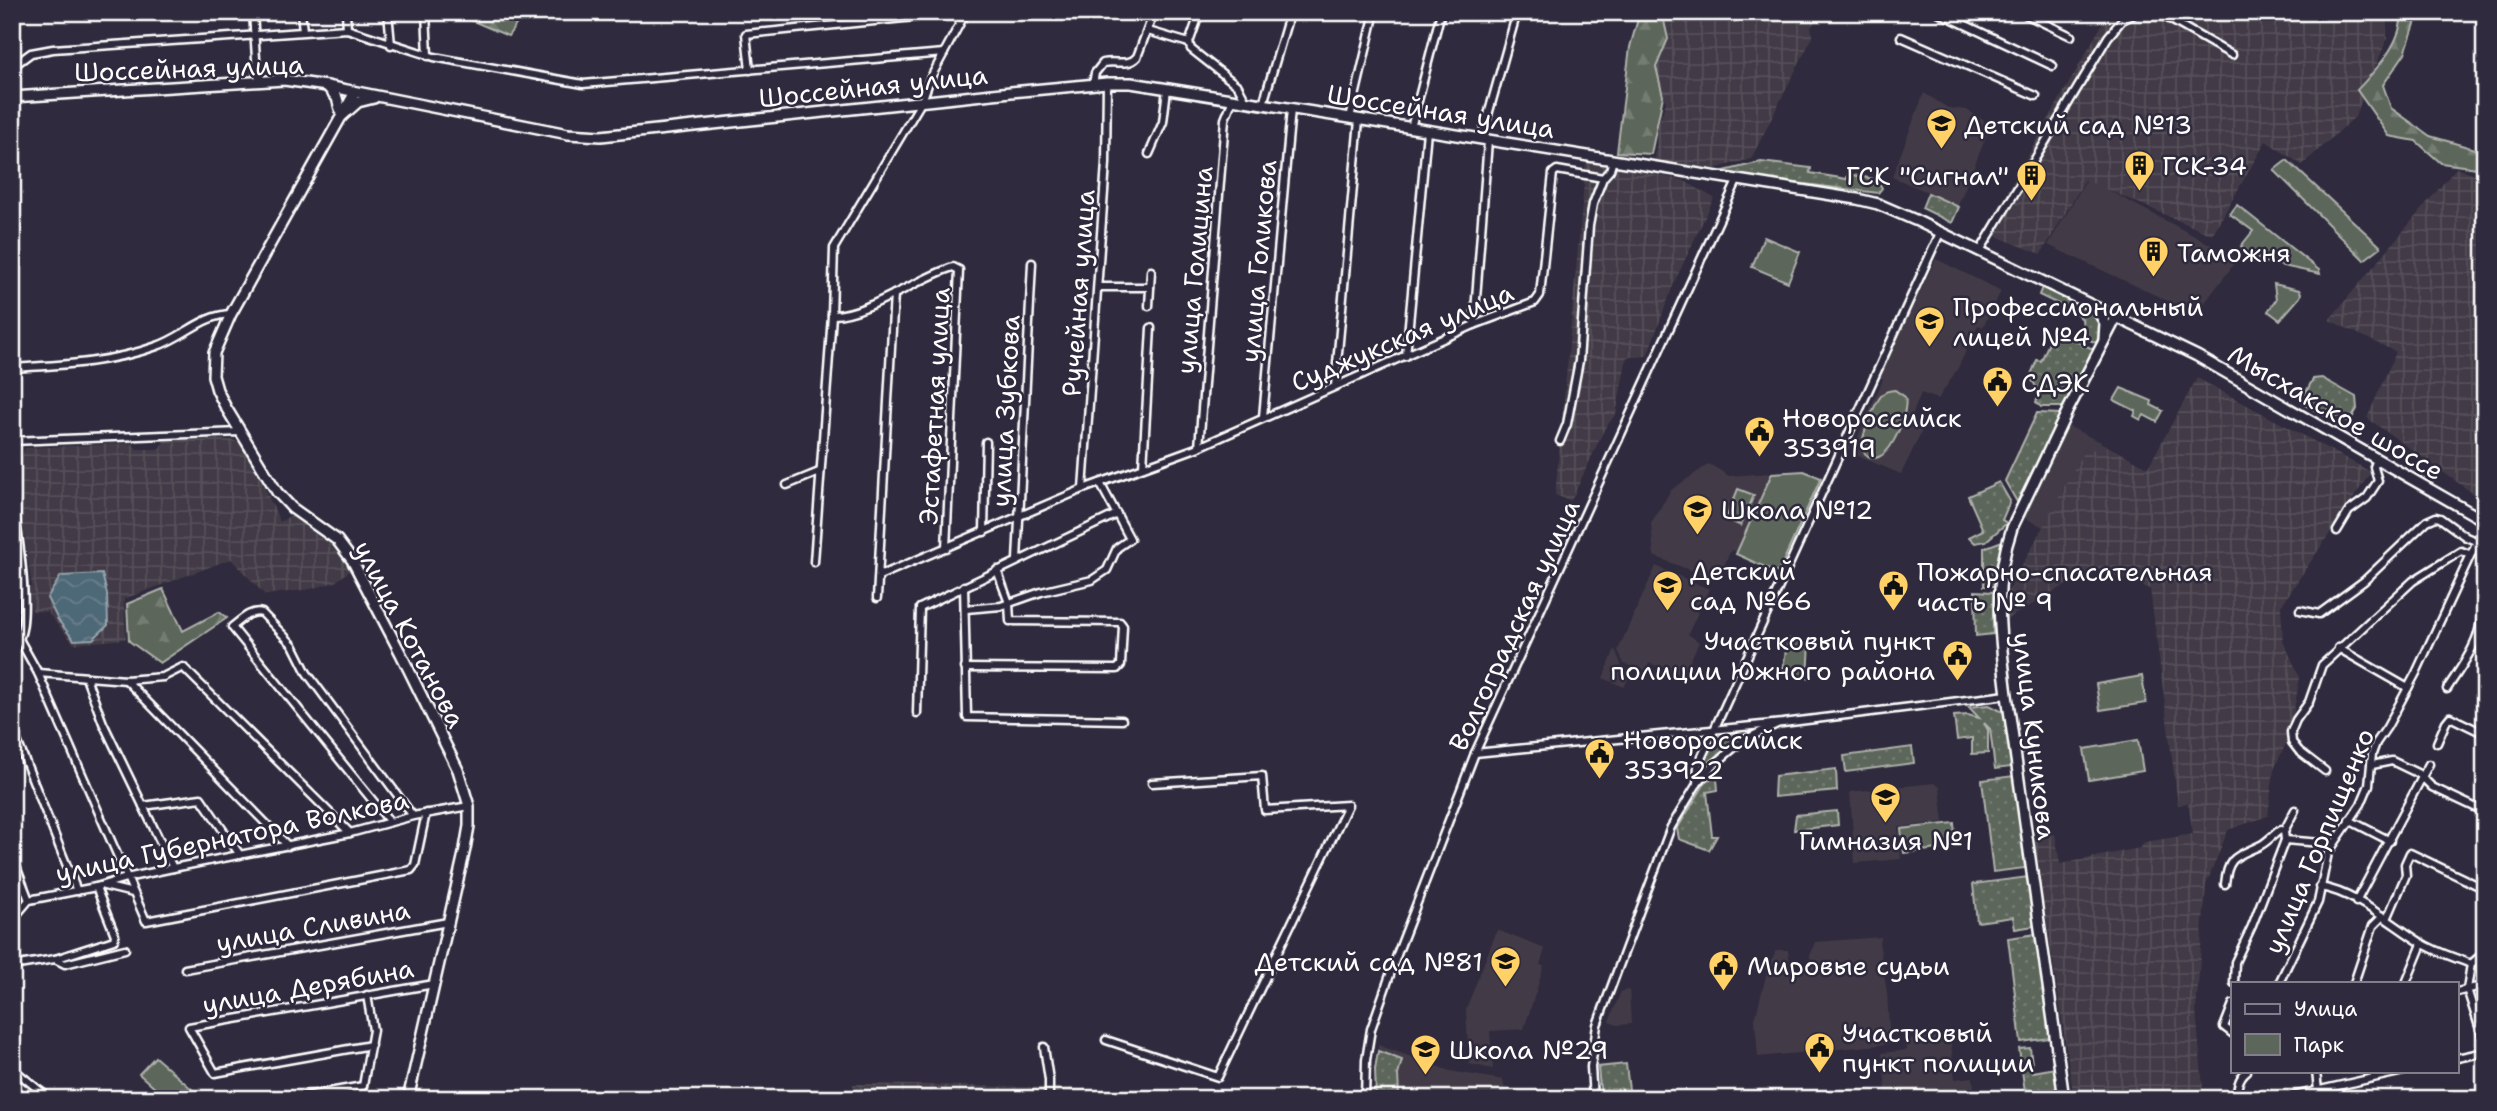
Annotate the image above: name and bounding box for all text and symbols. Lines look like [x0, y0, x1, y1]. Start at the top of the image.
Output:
street label: Шоссейная улица [74, 46, 304, 90]
street label: Шоссейная улица [757, 57, 989, 115]
street label: Шоссейная улица [1325, 76, 1557, 146]
school or university icon: Детский сад №13 [1924, 107, 1958, 151]
place label: Детский сад №13 [1964, 107, 2192, 142]
building icon: ГСК-34 [2122, 148, 2156, 192]
place label: ГСК-34 [2162, 148, 2247, 183]
street label: улица Голикова [1232, 158, 1284, 364]
place label: ГСК "Сигнал" [1846, 158, 2009, 193]
building icon: ГСК "Сигнал" [2015, 158, 2049, 202]
street label: улица Голицина [1167, 164, 1221, 376]
street label: Ручейная улица [1053, 188, 1103, 398]
building icon: Таможня [2137, 235, 2171, 279]
place label: Таможня [2177, 235, 2291, 270]
street label: Суджукская улица [1286, 274, 1518, 400]
street label: Эстафетная улица [910, 286, 958, 526]
place label: Профессиональный лицей №4 [1953, 289, 2203, 354]
school or university icon: Профессиональный лицей №4 [1913, 304, 1947, 348]
street label: улица Зубкова [982, 314, 1028, 508]
street label: Мысхакское шоссе [2222, 336, 2450, 488]
public building icon: СДЭК [1981, 365, 2015, 409]
place label: СДЭК [2021, 365, 2090, 400]
place label: Новороссийск 353919 [1782, 400, 1962, 465]
public building icon: Новороссийск 353919 [1742, 415, 1776, 459]
school or university icon: Школа №12 [1681, 492, 1715, 536]
place label: Школа №12 [1721, 492, 1873, 527]
street label: Волгоградская улица [1440, 494, 1588, 756]
street label: улица Котанова [346, 534, 474, 734]
place label: Детский сад №66 [1690, 553, 1812, 618]
place label: Пожарно-спасательная часть № 9 [1917, 554, 2213, 619]
school or university icon: Детский сад №66 [1650, 568, 1684, 612]
public building icon: Пожарно-спасательная часть № 9 [1877, 569, 1911, 613]
place label: Участковый пункт полиции Южного района [1610, 623, 1936, 688]
street label: улица Куникова [2005, 630, 2065, 842]
public building icon: Участковый пункт полиции Южного района [1941, 638, 1975, 682]
place label: Новороссийск 353922 [1623, 722, 1803, 787]
street label: улица Горпищенко [2256, 723, 2382, 959]
public building icon: Новороссийск 353922 [1583, 737, 1617, 781]
school or university icon: Гимназия №1 [1869, 780, 1903, 824]
street label: улица Губернатора Волкова [52, 781, 412, 891]
place label: Гимназия №1 [1799, 823, 1973, 858]
street label: улица Сливина [213, 892, 413, 960]
place label: Детский сад №81 [1254, 944, 1483, 979]
school or university icon: Детский сад №81 [1489, 944, 1523, 988]
public building icon: Мировые судьи [1707, 948, 1741, 992]
place label: Мировые судьи [1747, 948, 1950, 983]
street label: улица Дерябина [200, 950, 416, 1022]
legend [2231, 982, 2458, 1072]
text: Улица [2294, 995, 2357, 1023]
place label: Участковый пункт полиции [1842, 1015, 2034, 1080]
public building icon: Участковый пункт полиции [1802, 1030, 1836, 1074]
text: Парк [2294, 1031, 2344, 1059]
school or university icon: Школа №29 [1409, 1032, 1443, 1076]
place label: Школа №29 [1449, 1032, 1609, 1067]

